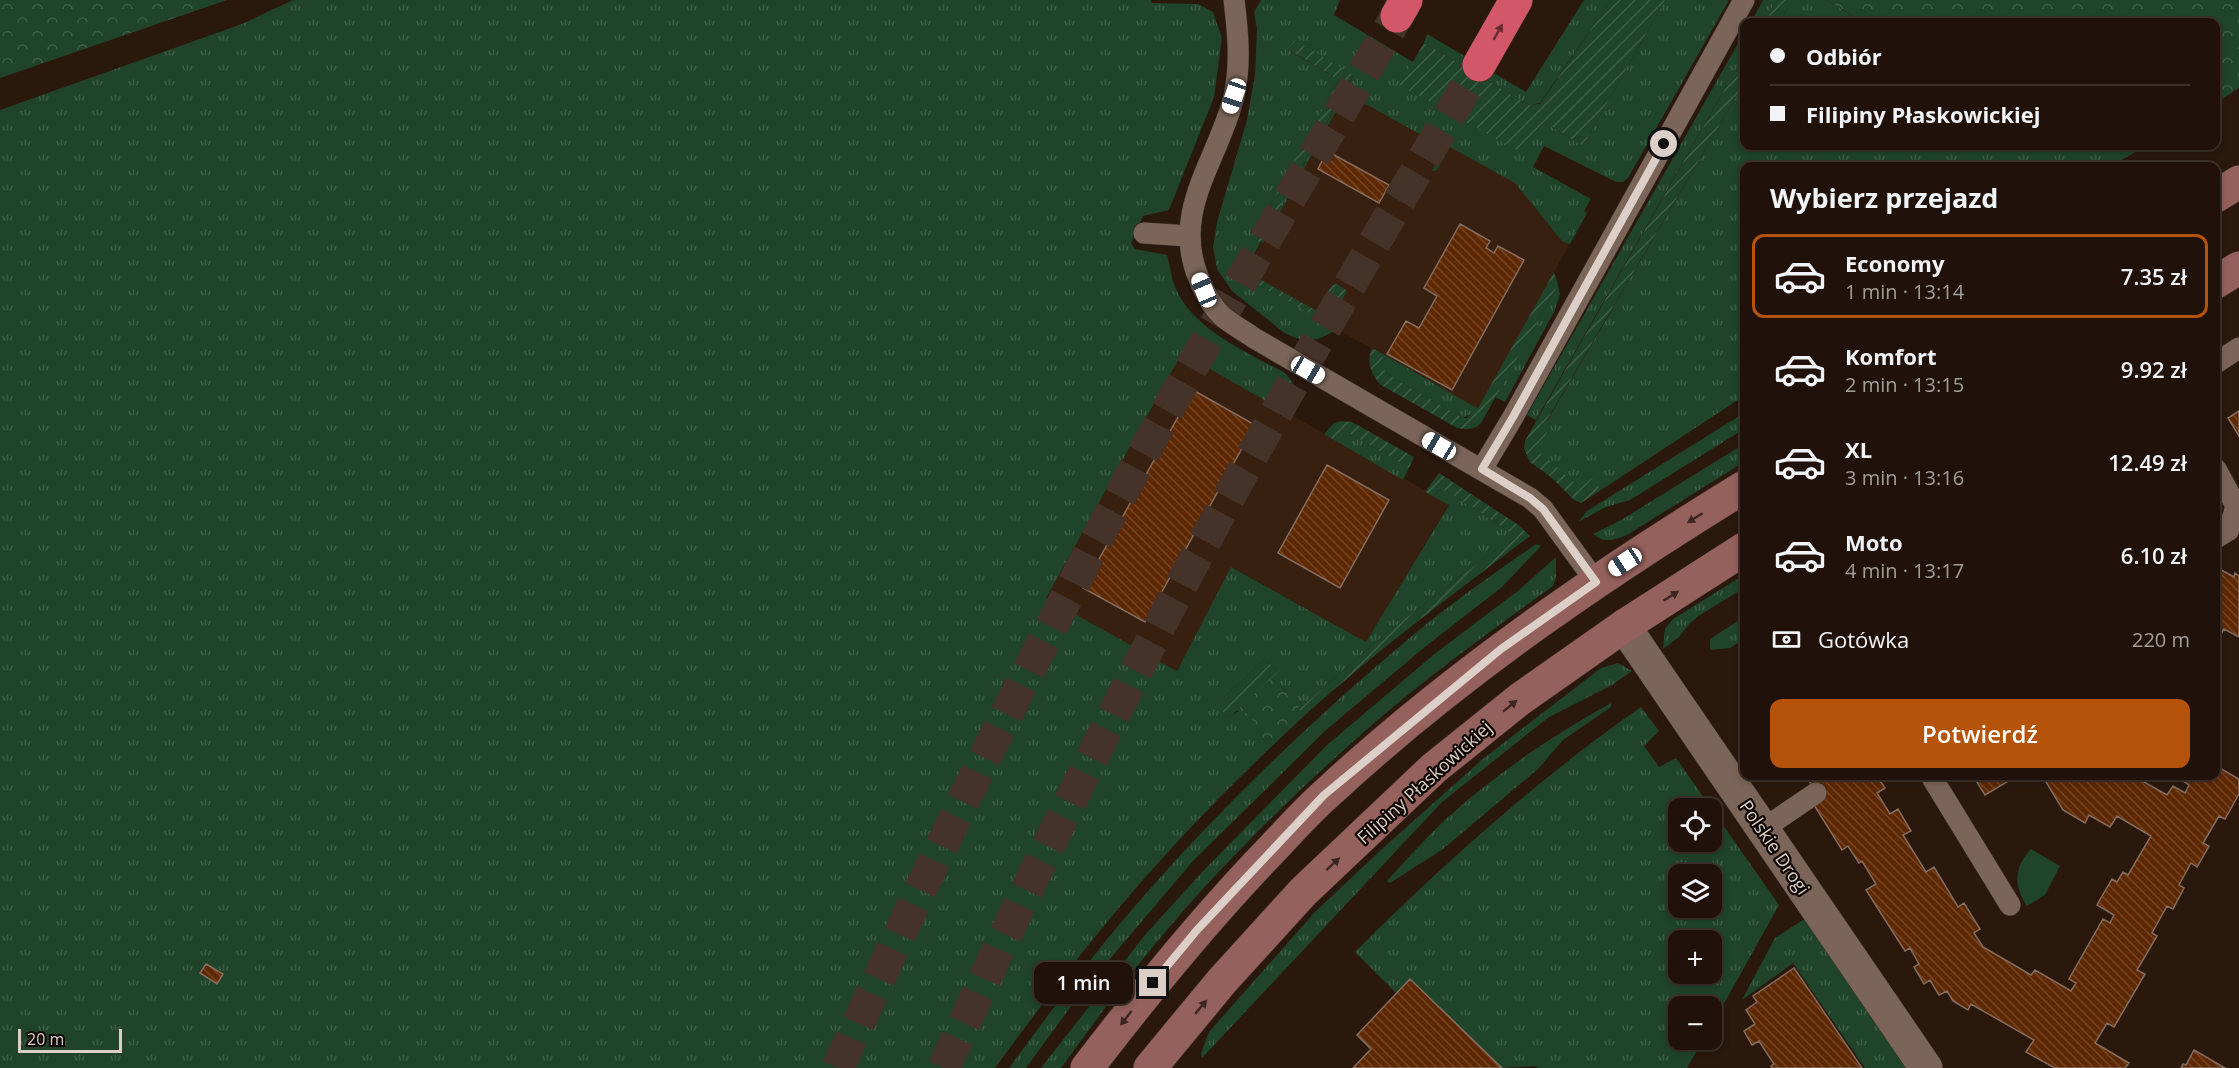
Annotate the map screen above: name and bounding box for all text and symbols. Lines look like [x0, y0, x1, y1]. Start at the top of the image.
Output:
one-way arrow [1493, 24, 1503, 41]
text: Odbiór [1806, 41, 1882, 71]
car [1220, 76, 1248, 116]
text: Filipiny Płaskowickiej [1806, 99, 2040, 129]
route start [1650, 130, 1677, 157]
text: Wybierz przejazd [1770, 179, 1998, 216]
text: Economy [1845, 248, 1944, 278]
icon: car [1773, 249, 1827, 303]
text: 7.35 zł [2121, 261, 2187, 291]
car [1189, 270, 1219, 310]
text: 1 min · 13:14 [1845, 278, 1964, 305]
text: Komfort [1845, 341, 1937, 371]
icon: car [1773, 342, 1827, 396]
car [1288, 353, 1328, 387]
text: 9.92 zł [2121, 354, 2187, 384]
text: 2 min · 13:15 [1845, 371, 1964, 398]
car [1419, 429, 1459, 463]
text: XL [1845, 434, 1872, 464]
icon: car [1773, 435, 1827, 489]
text: 12.49 zł [2108, 447, 2187, 477]
text: 3 min · 13:16 [1845, 464, 1964, 491]
one-way arrow [1687, 512, 1703, 523]
text: Moto [1845, 527, 1903, 557]
icon: car [1773, 528, 1827, 582]
text: 6.10 zł [2121, 540, 2187, 570]
car [1605, 545, 1645, 579]
text: 4 min · 13:17 [1845, 557, 1964, 584]
one-way arrow [1663, 591, 1679, 602]
icon: cash [1770, 623, 1803, 656]
text: Gotówka [1818, 624, 1909, 654]
text: 220 m [2132, 626, 2190, 653]
button: Potwierdź [1770, 699, 2190, 768]
one-way arrow [1502, 700, 1518, 713]
street label: Filipiny Płaskowickiej [1352, 715, 1496, 849]
street label: Polskie Drogi [1735, 795, 1815, 899]
map controls [1668, 798, 1722, 1050]
button: locate [1668, 798, 1722, 852]
one-way arrow [1325, 857, 1340, 871]
button: layers [1668, 864, 1722, 918]
button: + [1668, 930, 1722, 984]
callout: 1 min [1033, 962, 1132, 1004]
text: 1 min [1057, 969, 1111, 996]
route end [1139, 969, 1166, 996]
button: − [1668, 996, 1722, 1050]
one-way arrow [1194, 1000, 1207, 1015]
one-way arrow [1120, 1010, 1132, 1025]
scale bar [18, 1026, 122, 1054]
text: 20 m [27, 1028, 64, 1050]

